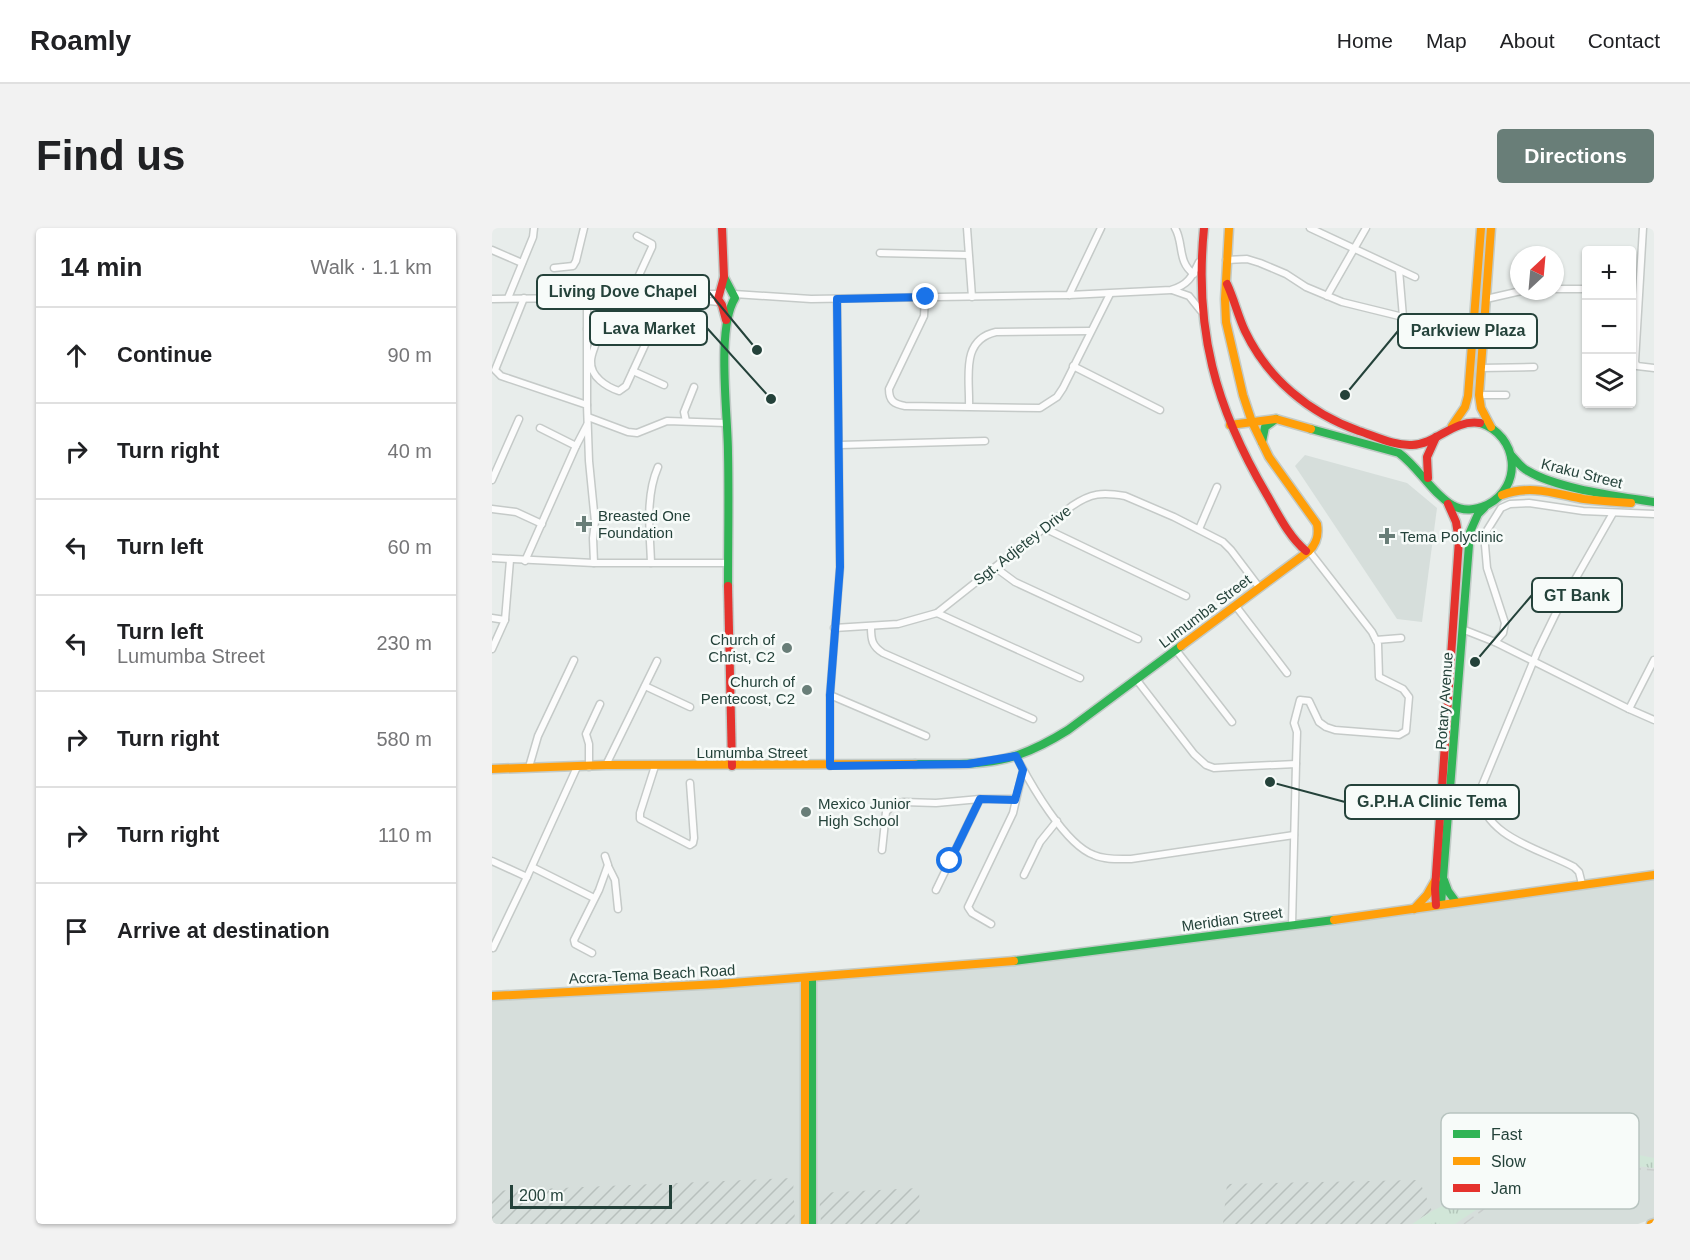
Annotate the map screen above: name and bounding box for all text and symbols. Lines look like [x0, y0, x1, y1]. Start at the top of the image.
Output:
text: Roamly [30, 25, 131, 56]
text: Home [1337, 29, 1393, 52]
text: Map [1426, 29, 1467, 52]
text: About [1500, 29, 1555, 52]
text: Contact [1588, 29, 1660, 52]
button: Directions [1497, 129, 1654, 183]
text: Find us [36, 132, 185, 179]
north arrow [1510, 246, 1564, 300]
map controls [1582, 246, 1636, 408]
button: + [1582, 246, 1636, 300]
text: 14 min [60, 252, 142, 282]
text: Walk · 1.1 km [311, 256, 432, 278]
callout: Living Dove Chapel [537, 275, 709, 309]
text: Living Dove Chapel [549, 283, 697, 300]
route end [912, 283, 938, 309]
button: − [1582, 300, 1636, 354]
callout: Lava Market [590, 311, 707, 345]
callout: Parkview Plaza [1398, 314, 1537, 348]
text: Lava Market [603, 320, 696, 337]
text: Parkview Plaza [1411, 322, 1525, 339]
icon: ahead [60, 339, 93, 372]
text: Continue [117, 342, 212, 367]
text: 90 m [388, 344, 432, 366]
button: layers [1582, 354, 1636, 408]
icon: right [60, 435, 93, 468]
text: Turn right [117, 438, 219, 463]
text: 40 m [388, 440, 432, 462]
street label: Kraku Street [1539, 455, 1625, 492]
street label: Sgt. Adjetey Drive [970, 502, 1074, 588]
place label: Breasted One Foundation [598, 507, 691, 541]
marker: Breasted One Foundation [575, 515, 593, 533]
marker: Tema Polyclinic [1378, 527, 1396, 545]
place label: Tema Polyclinic [1400, 528, 1504, 545]
icon: left [60, 531, 93, 564]
text: Turn left [117, 534, 203, 559]
text: 60 m [388, 536, 432, 558]
street label: Lumumba Street [1156, 570, 1255, 651]
callout: GT Bank [1532, 578, 1622, 612]
text: GT Bank [1544, 587, 1610, 604]
text: Turn left [117, 619, 203, 644]
icon: left [60, 627, 93, 660]
place label: Church of Christ, C2 [708, 631, 776, 665]
text: 230 m [376, 632, 432, 654]
marker: Church of Christ, C2 [780, 641, 794, 655]
text: Lumumba Street [117, 645, 265, 667]
street label: Rotary Avenue [1432, 651, 1456, 751]
place label: Church of Pentecost, C2 [701, 673, 796, 707]
marker: Church of Pentecost, C2 [800, 683, 814, 697]
icon: right [60, 723, 93, 756]
text: Turn right [117, 726, 219, 751]
text: 580 m [376, 728, 432, 750]
street label: Lumumba Street [697, 744, 808, 761]
callout: G.P.H.A Clinic Tema [1345, 785, 1519, 819]
text: G.P.H.A Clinic Tema [1357, 793, 1507, 810]
place label: Mexico Junior High School [818, 795, 911, 829]
marker: Mexico Junior High School [799, 805, 813, 819]
icon: right [60, 819, 93, 852]
text: Turn right [117, 822, 219, 847]
text: 110 m [378, 824, 432, 846]
route start [936, 847, 962, 873]
street label: Meridian Street [1180, 903, 1284, 934]
icon: arrive [60, 915, 93, 948]
text: Arrive at destination [117, 918, 330, 943]
street label: Accra-Tema Beach Road [568, 961, 736, 987]
legend [1441, 1113, 1639, 1209]
text: Fast [1491, 1126, 1523, 1143]
text: Slow [1491, 1153, 1526, 1170]
text: Jam [1491, 1180, 1521, 1197]
scale bar [510, 1182, 672, 1210]
text: 200 m [519, 1187, 563, 1204]

